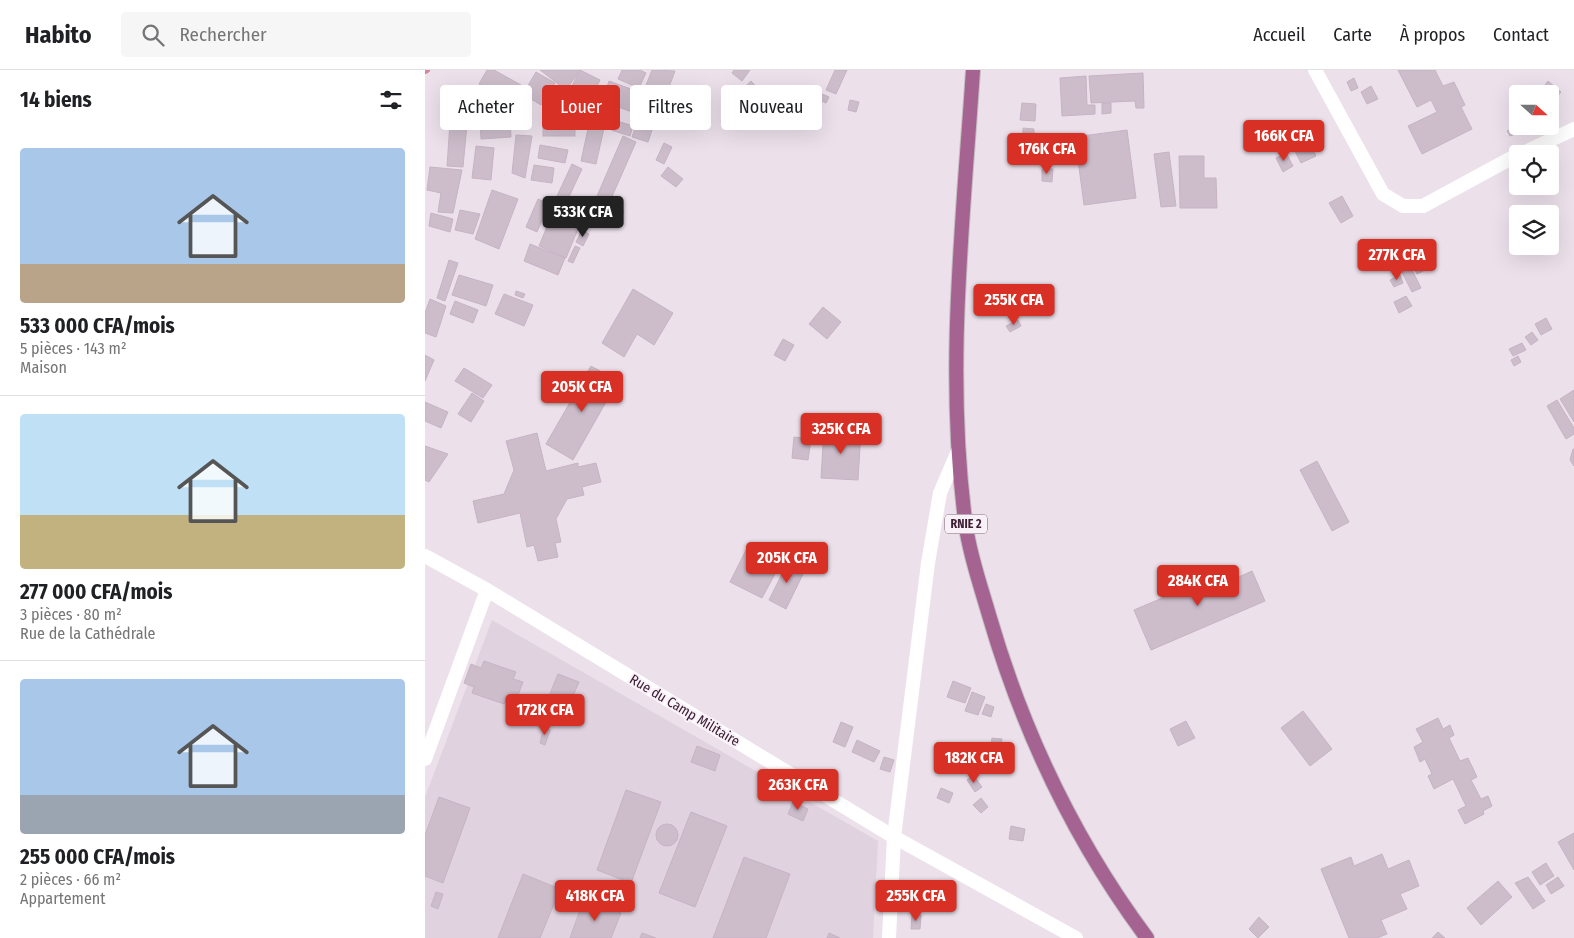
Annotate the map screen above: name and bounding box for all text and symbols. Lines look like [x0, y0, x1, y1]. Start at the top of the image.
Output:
search box [121, 12, 471, 57]
text: Habito [25, 21, 91, 49]
icon: search [139, 21, 167, 49]
text: Rechercher [179, 23, 267, 46]
text: Accueil [1253, 24, 1305, 46]
text: Carte [1333, 24, 1372, 46]
text: À propos [1400, 24, 1465, 46]
text: Contact [1493, 24, 1549, 46]
chip: Acheter [440, 85, 532, 130]
chip: Louer [542, 85, 620, 130]
chip: Filtres [630, 85, 711, 130]
chip: Nouveau [721, 85, 822, 130]
north arrow [1509, 85, 1559, 135]
map controls [1509, 85, 1559, 255]
icon: filters [377, 86, 405, 114]
text: 14 biens [20, 87, 92, 113]
pin: 166K CFA [1232, 119, 1336, 162]
text: 166K CFA [1254, 126, 1314, 145]
pin: 176K CFA [995, 132, 1099, 175]
text: 176K CFA [1018, 139, 1076, 158]
button: locate [1509, 145, 1559, 195]
icon: home [168, 181, 258, 271]
pin: 533K CFA [531, 196, 635, 238]
text: 533K CFA [554, 202, 612, 221]
button: layers [1509, 205, 1559, 255]
pin: 277K CFA [1345, 238, 1449, 281]
text: 277K CFA [1369, 245, 1425, 264]
pin: 255K CFA [962, 284, 1066, 326]
text: 255K CFA [985, 290, 1044, 309]
text: 533 000 CFA/mois [20, 313, 175, 339]
text: 5 pièces · 143 m² [20, 339, 127, 358]
text: Maison [20, 358, 67, 377]
pin: 205K CFA [530, 370, 634, 413]
text: 205K CFA [552, 377, 612, 396]
pin: 325K CFA [789, 412, 893, 455]
text: 325K CFA [812, 419, 870, 438]
icon: home [168, 446, 258, 536]
road number: RNIE 2 [945, 514, 987, 534]
pin: 205K CFA [735, 542, 839, 584]
text: 205K CFA [757, 548, 817, 567]
pin: 284K CFA [1146, 564, 1250, 607]
text: 284K CFA [1168, 571, 1228, 590]
text: 277 000 CFA/mois [20, 579, 172, 605]
text: 3 pièces · 80 m² [20, 605, 122, 624]
text: Rue de la Cathédrale [20, 624, 156, 643]
street label: Rue du Camp Militaire [627, 671, 743, 750]
pin: 172K CFA [493, 694, 597, 736]
text: 172K CFA [517, 700, 573, 719]
icon: home [168, 711, 258, 801]
pin: 182K CFA [922, 742, 1026, 784]
text: 182K CFA [945, 748, 1003, 767]
pin: 263K CFA [746, 768, 850, 811]
text: 263K CFA [768, 775, 828, 794]
text: 255 000 CFA/mois [20, 844, 175, 870]
text: 2 pièces · 66 m² [20, 870, 121, 889]
pin: 418K CFA [543, 880, 647, 922]
pin: 255K CFA [864, 880, 968, 922]
text: 418K CFA [566, 886, 624, 905]
text: 255K CFA [887, 886, 946, 905]
text: Appartement [20, 889, 106, 908]

